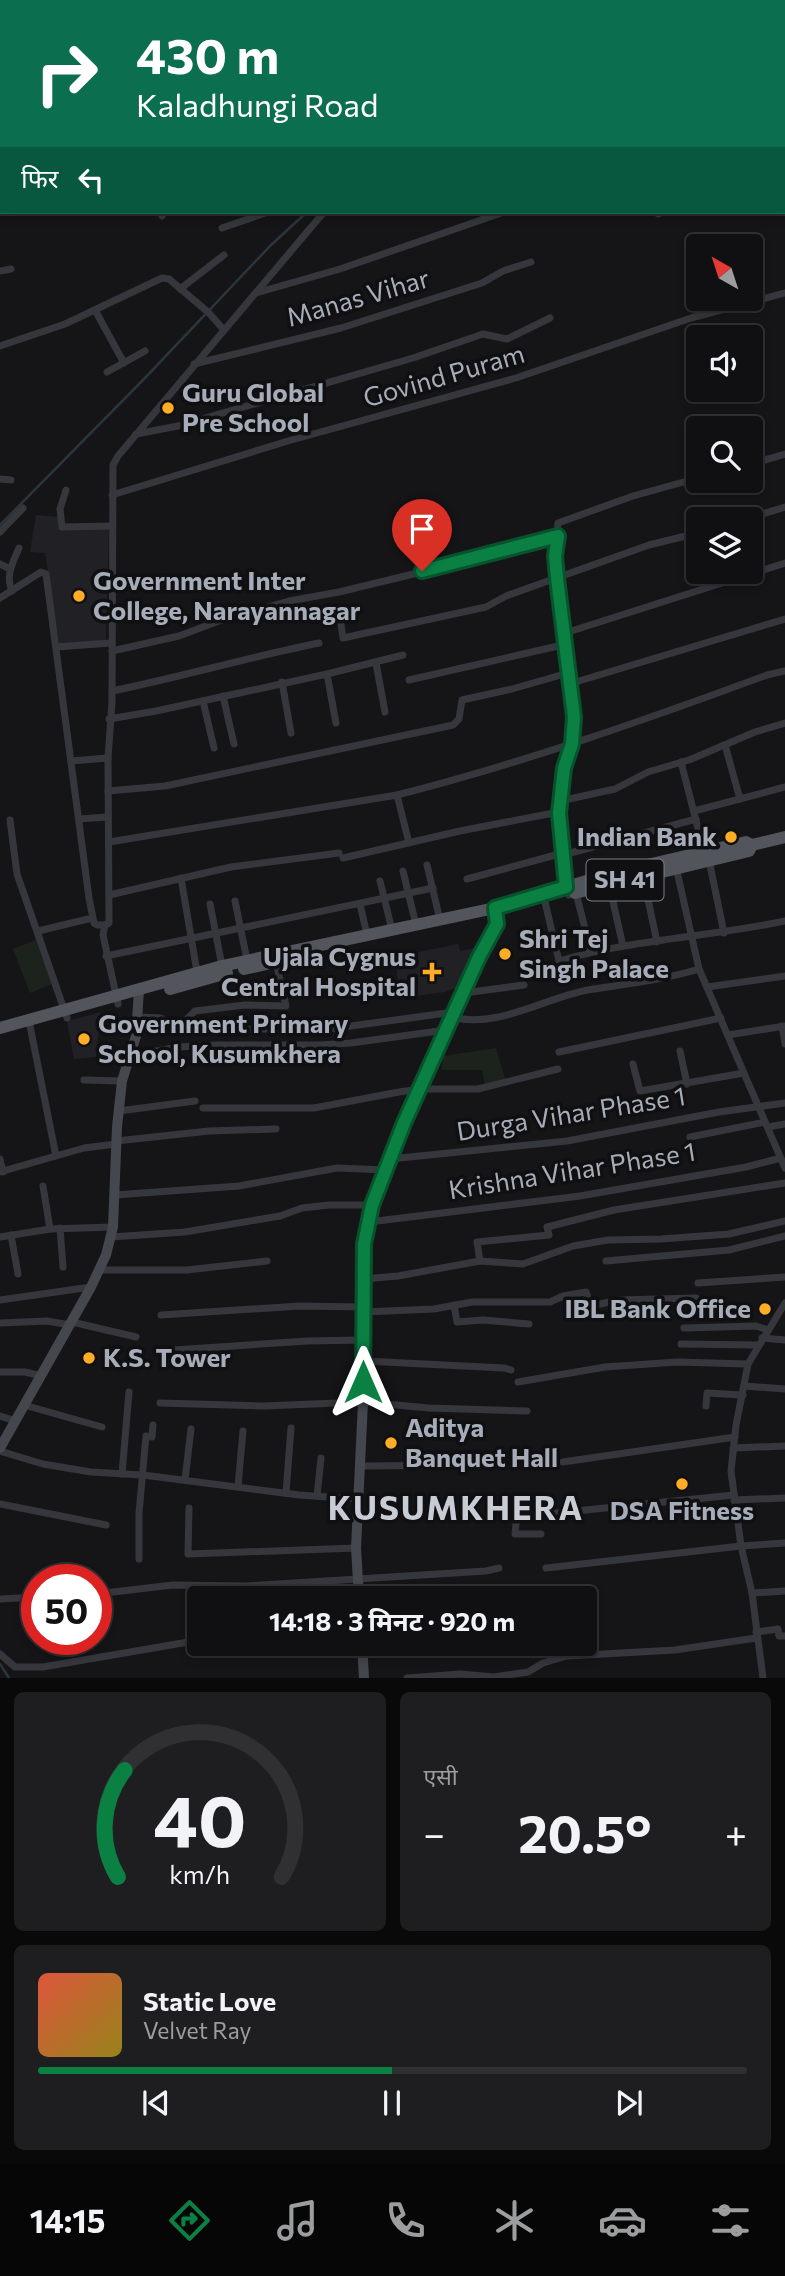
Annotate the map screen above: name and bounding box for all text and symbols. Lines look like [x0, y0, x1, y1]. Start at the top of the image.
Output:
text: 430 m [136, 24, 279, 84]
icon: right [21, 28, 112, 119]
text: Kaladhungi Road [136, 84, 379, 124]
icon: left [72, 161, 110, 199]
text: फिर [21, 162, 58, 193]
north arrow [686, 234, 763, 312]
map controls [686, 234, 763, 584]
street label: Manas Vihar [283, 261, 432, 332]
button: sound [686, 325, 763, 402]
street label: Govind Puram [359, 337, 528, 412]
place label: Guru Global Pre School [182, 376, 324, 437]
marker: Guru Global Pre School [160, 400, 176, 416]
button: search [686, 416, 763, 493]
pin [392, 499, 452, 571]
button: layers [686, 507, 763, 584]
icon: arrive [403, 510, 441, 548]
place label: Government Inter College, Narayannagar [93, 564, 361, 625]
marker: Government Inter College, Narayannagar [71, 588, 87, 604]
place label: Indian Bank [577, 820, 717, 851]
marker: Indian Bank [723, 829, 739, 845]
road number: SH 41 [586, 860, 664, 900]
place label: Shri Tej Singh Palace [519, 922, 669, 983]
place label: Ujala Cygnus Central Hospital [221, 940, 416, 1001]
marker: Shri Tej Singh Palace [497, 946, 513, 962]
marker: Ujala Cygnus Central Hospital [422, 962, 442, 982]
place label: Government Primary School, Kusumkhera [98, 1007, 349, 1068]
marker: Government Primary School, Kusumkhera [76, 1031, 92, 1047]
street label: Durga Vihar Phase 1 [454, 1079, 687, 1146]
street label: Krishna Vihar Phase 1 [446, 1135, 697, 1204]
place label: IBL Bank Office [564, 1292, 751, 1323]
marker: IBL Bank Office [757, 1301, 773, 1317]
place label: K.S. Tower [103, 1341, 231, 1372]
position arrow [326, 1345, 400, 1419]
marker: K.S. Tower [81, 1350, 97, 1366]
place label: Aditya Banquet Hall [405, 1411, 558, 1472]
marker: Aditya Banquet Hall [383, 1435, 399, 1451]
marker: DSA Fitness [674, 1476, 690, 1492]
district label: KUSUMKHERA [328, 1486, 584, 1527]
place label: DSA Fitness [610, 1494, 754, 1525]
speed limit sign: 50 [21, 1564, 112, 1655]
text: 14:18 · 3 मिनट · 920 m [269, 1605, 515, 1636]
text: एसी [424, 1762, 458, 1790]
text: 40 [153, 1774, 246, 1863]
text: 20.5° [518, 1800, 652, 1864]
text: − [424, 1809, 445, 1856]
text: + [725, 1809, 747, 1856]
text: km/h [169, 1859, 230, 1889]
text: Static Love [143, 1985, 276, 2016]
text: Velvet Ray [143, 2016, 251, 2044]
icon: previous [137, 2084, 175, 2122]
icon: pause [373, 2084, 411, 2122]
icon: next [610, 2084, 648, 2122]
icon: directions [165, 2196, 214, 2245]
icon: music [273, 2196, 322, 2245]
icon: phone [381, 2196, 430, 2245]
icon: climate [490, 2196, 539, 2245]
icon: car [598, 2196, 647, 2245]
icon: filters [706, 2196, 755, 2245]
text: 14:15 [30, 2200, 105, 2240]

